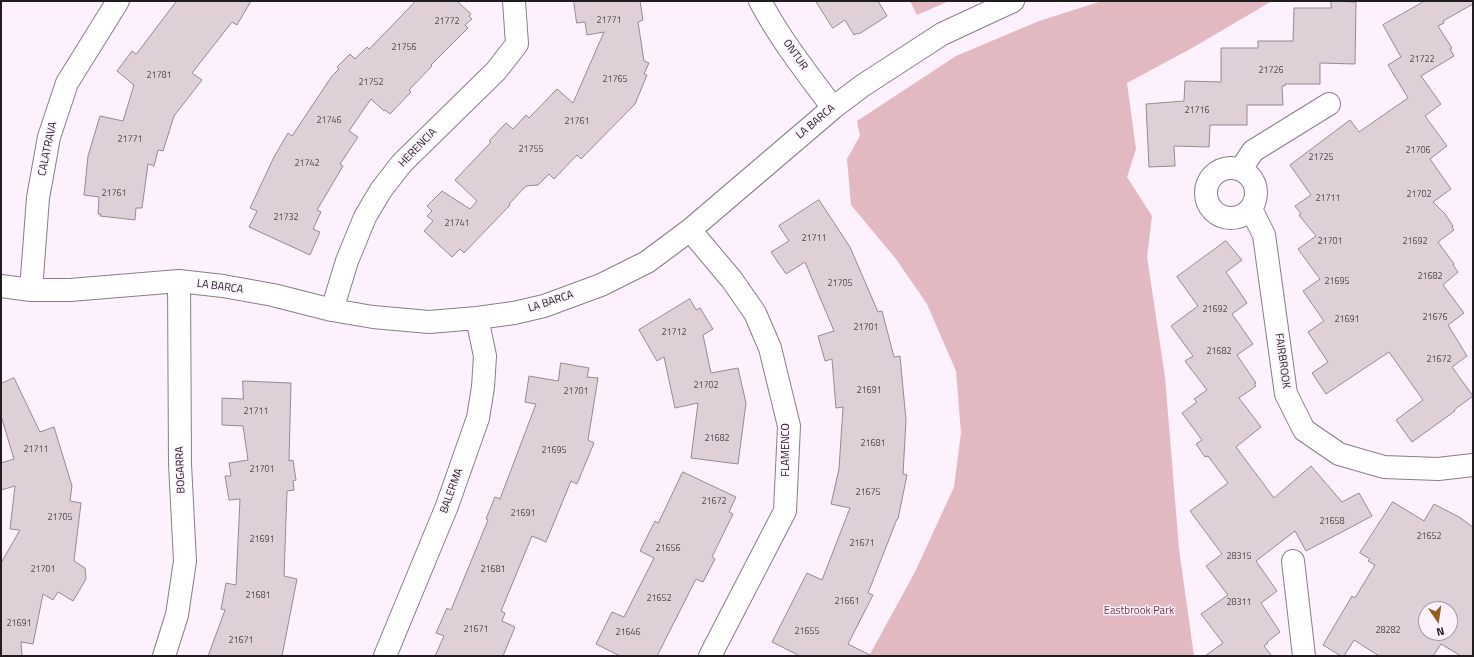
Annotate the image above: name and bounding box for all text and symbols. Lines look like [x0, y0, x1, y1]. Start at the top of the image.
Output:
house number: 21771 [596, 16, 622, 26]
house number: 21772 [434, 17, 460, 27]
street label: ONTUR [780, 37, 810, 73]
house number: 21756 [391, 43, 417, 53]
house number: 21722 [1409, 55, 1435, 65]
house number: 21726 [1258, 66, 1284, 76]
house number: 21781 [146, 71, 172, 81]
house number: 21765 [602, 75, 628, 85]
house number: 21752 [358, 78, 384, 88]
street label: LA BARCA [794, 102, 838, 142]
house number: 21716 [1184, 106, 1210, 116]
house number: 21746 [316, 116, 342, 126]
house number: 21761 [564, 117, 590, 127]
street label: CALATRAVA [36, 121, 60, 177]
street label: HERENCIA [396, 126, 440, 170]
house number: 21771 [117, 135, 143, 145]
house number: 21755 [518, 145, 544, 155]
house number: 21706 [1405, 146, 1431, 156]
house number: 21725 [1308, 153, 1334, 163]
house number: 21742 [294, 159, 320, 169]
house number: 21761 [101, 189, 127, 199]
house number: 21702 [1406, 190, 1432, 200]
house number: 21711 [1315, 194, 1341, 204]
house number: 21732 [273, 213, 299, 223]
house number: 21741 [444, 219, 470, 229]
house number: 21711 [801, 234, 827, 244]
house number: 21701 [1317, 237, 1343, 247]
house number: 21692 [1402, 237, 1428, 247]
house number: 21682 [1417, 272, 1443, 282]
street label: LA BARCA [196, 277, 244, 297]
house number: 21695 [1324, 277, 1350, 287]
house number: 21705 [827, 279, 853, 289]
street label: LA BARCA [527, 288, 575, 316]
house number: 21692 [1202, 305, 1228, 315]
house number: 21676 [1422, 313, 1448, 323]
house number: 21691 [1334, 315, 1360, 325]
house number: 21701 [853, 323, 879, 333]
house number: 21712 [661, 328, 687, 338]
street label: FAIRBROOK [1272, 332, 1292, 390]
house number: 21682 [1206, 347, 1232, 357]
house number: 21672 [1426, 355, 1452, 365]
house number: 21702 [693, 381, 719, 391]
house number: 21691 [856, 386, 882, 396]
house number: 21701 [563, 387, 589, 397]
house number: 21711 [243, 407, 269, 417]
street label: FLAMENCO [779, 423, 793, 477]
house number: 21682 [704, 434, 730, 444]
house number: 21681 [860, 439, 886, 449]
house number: 21711 [23, 445, 49, 455]
street label: BOGARRA [174, 446, 188, 494]
house number: 21695 [541, 446, 567, 456]
house number: 21701 [249, 465, 275, 475]
street label: BALERMA [438, 467, 466, 515]
house number: 21675 [855, 488, 881, 498]
house number: 21672 [701, 497, 727, 507]
house number: 21691 [510, 509, 536, 519]
house number: 21705 [47, 513, 73, 523]
house number: 21658 [1319, 517, 1345, 527]
house number: 21652 [1416, 532, 1442, 542]
house number: 21691 [249, 535, 275, 545]
house number: 21671 [849, 539, 875, 549]
house number: 21656 [655, 544, 681, 554]
house number: 28315 [1226, 552, 1252, 562]
house number: 21701 [30, 565, 56, 575]
house number: 21681 [480, 565, 506, 575]
house number: 21681 [245, 591, 271, 601]
house number: 21652 [646, 594, 672, 604]
house number: 21661 [834, 597, 860, 607]
house number: 28311 [1226, 598, 1252, 608]
north arrow [1418, 601, 1458, 641]
park label: Eastbrook Park [1104, 604, 1174, 618]
house number: 21691 [6, 619, 32, 629]
text: N [1435, 623, 1446, 640]
house number: 21671 [463, 625, 489, 635]
house number: 28282 [1375, 626, 1401, 636]
house number: 21655 [794, 627, 820, 637]
house number: 21646 [615, 628, 641, 638]
house number: 21671 [228, 636, 254, 646]

